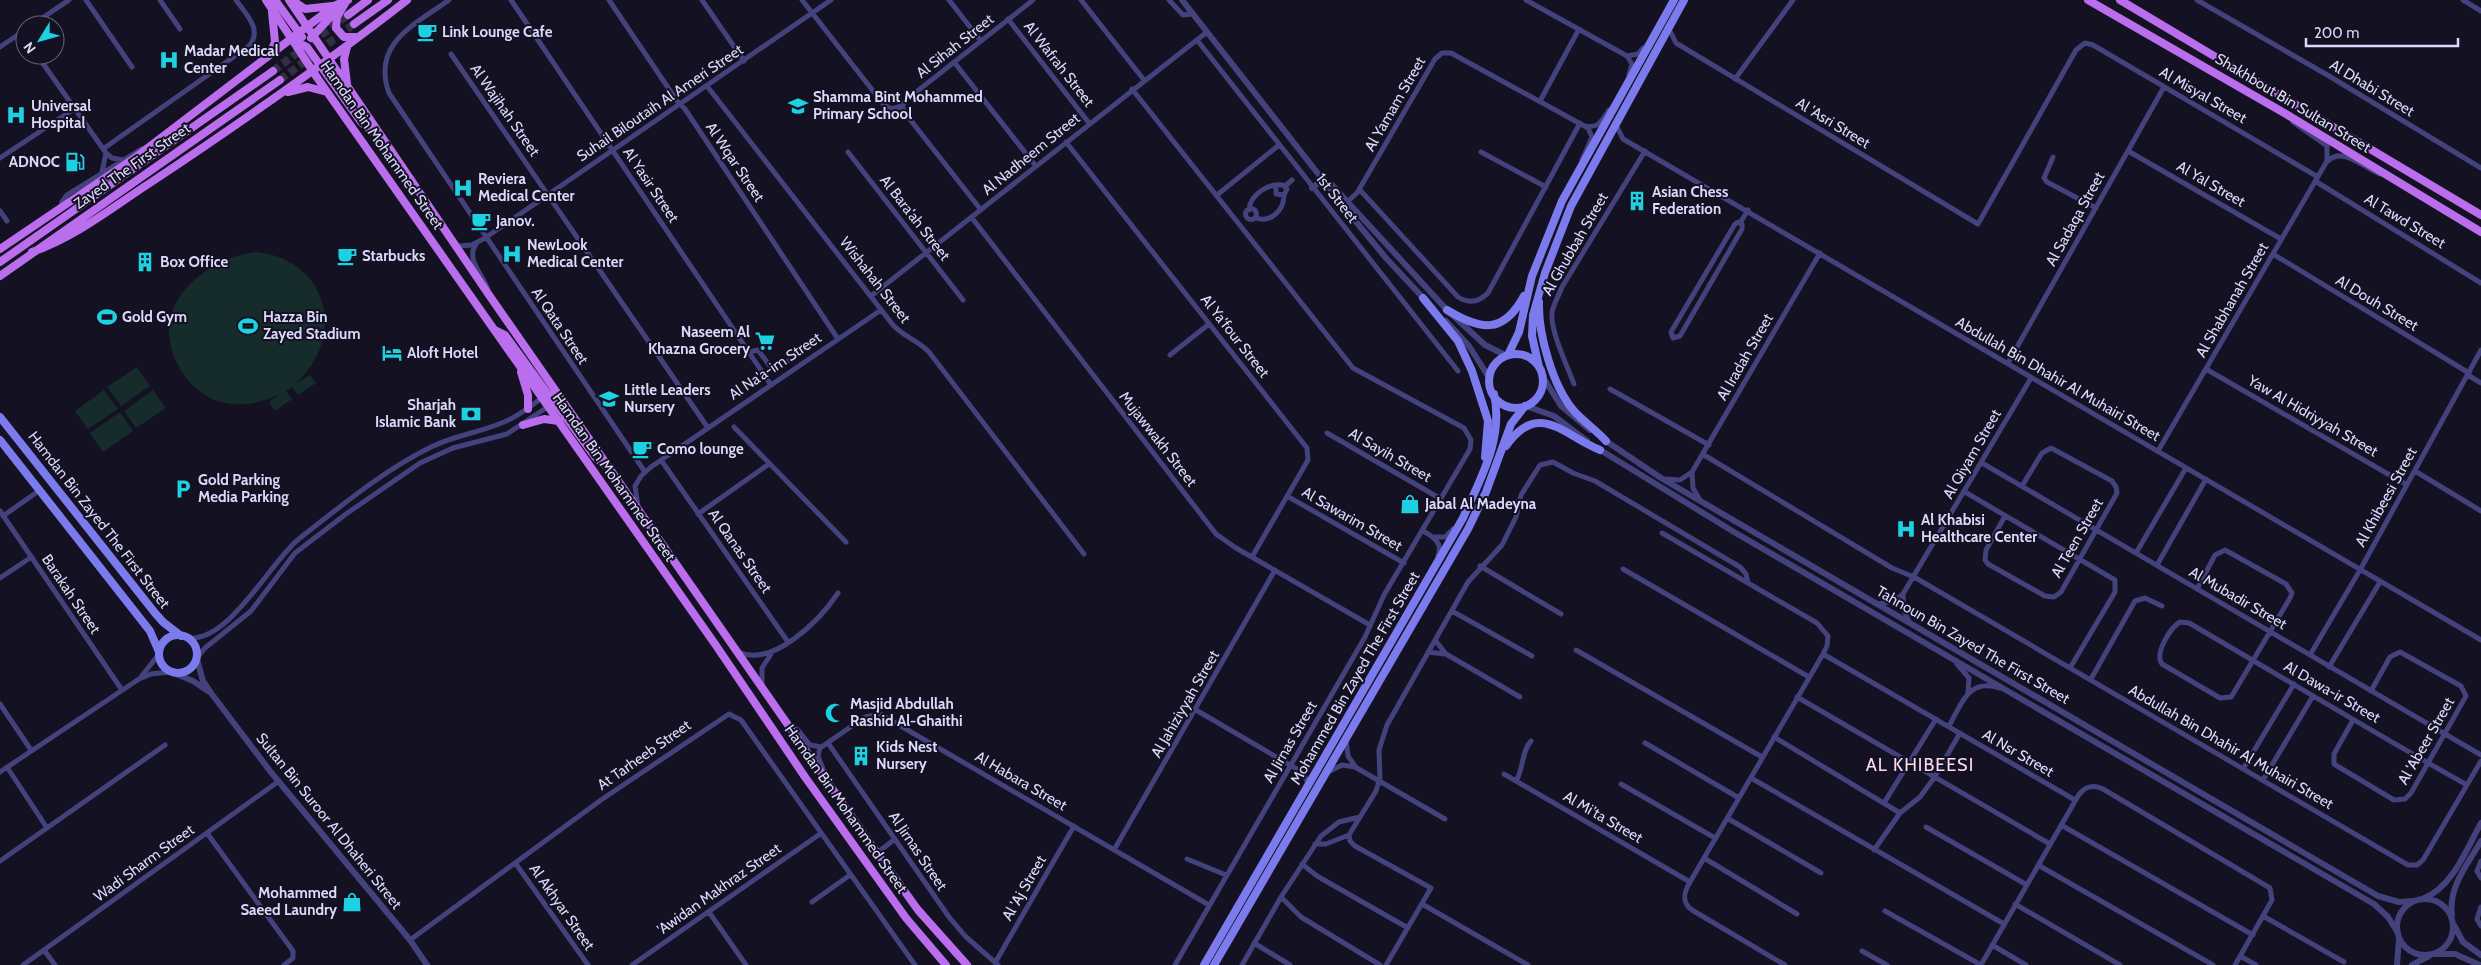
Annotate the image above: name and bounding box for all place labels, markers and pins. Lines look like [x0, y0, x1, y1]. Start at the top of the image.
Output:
cafe icon: Link Lounge Cafe [416, 21, 438, 43]
place label: Link Lounge Cafe [442, 23, 553, 41]
place label: Madar Medical Center [184, 42, 279, 77]
hospital icon: Madar Medical Center [158, 49, 180, 71]
place label: Shamma Bint Mohammed Primary School [813, 88, 983, 123]
school or university icon: Shamma Bint Mohammed Primary School [787, 95, 809, 117]
place label: Universal Hospital [31, 97, 91, 132]
hospital icon: Universal Hospital [5, 104, 27, 126]
fuel station icon: ADNOC [64, 151, 86, 173]
place label: ADNOC [9, 153, 60, 171]
place label: Reviera Medical Center [478, 170, 575, 205]
hospital icon: Reviera Medical Center [452, 177, 474, 199]
place label: Asian Chess Federation [1652, 183, 1728, 218]
building icon: Asian Chess Federation [1626, 190, 1648, 212]
cafe icon: Janov. [470, 210, 492, 232]
place label: Janov. [495, 212, 535, 230]
place label: NewLook Medical Center [527, 236, 624, 271]
hospital icon: NewLook Medical Center [501, 243, 523, 265]
cafe icon: Starbucks [336, 245, 358, 267]
place label: Starbucks [362, 247, 425, 265]
building icon: Box Office [134, 251, 156, 273]
place label: Box Office [160, 253, 229, 271]
sports icon: Gold Gym [96, 306, 118, 328]
place label: Gold Gym [122, 308, 187, 326]
place label: Hazza Bin Zayed Stadium [263, 308, 360, 343]
sports icon: Hazza Bin Zayed Stadium [237, 315, 259, 337]
place label: Naseem Al Khazna Grocery [648, 323, 751, 358]
supermarket icon: Naseem Al Khazna Grocery [754, 330, 776, 352]
hotel icon: Aloft Hotel [381, 342, 403, 364]
place label: Aloft Hotel [407, 344, 478, 362]
place label: Little Leaders Nursery [624, 381, 711, 416]
school or university icon: Little Leaders Nursery [598, 388, 620, 410]
place label: Sharjah Islamic Bank [375, 396, 457, 431]
bank icon: Sharjah Islamic Bank [460, 403, 482, 425]
cafe icon: Como lounge [631, 438, 653, 460]
place label: Como lounge [657, 440, 744, 458]
place label: Gold Parking Media Parking [198, 471, 289, 506]
parking icon: Gold Parking Media Parking [172, 478, 194, 500]
shop icon: Jabal Al Madeyna [1399, 493, 1421, 515]
place label: Jabal Al Madeyna [1424, 495, 1537, 513]
place label: Al Khabisi Healthcare Center [1921, 511, 2037, 546]
hospital icon: Al Khabisi Healthcare Center [1895, 518, 1917, 540]
place label: Masjid Abdullah Rashid Al-Ghaithi [850, 695, 963, 730]
mosque icon: Masjid Abdullah Rashid Al-Ghaithi [824, 702, 846, 724]
place label: Kids Nest Nursery [876, 738, 937, 773]
building icon: Kids Nest Nursery [850, 745, 872, 767]
place label: Mohammed Saeed Laundry [240, 884, 338, 919]
shop icon: Mohammed Saeed Laundry [341, 891, 363, 913]

